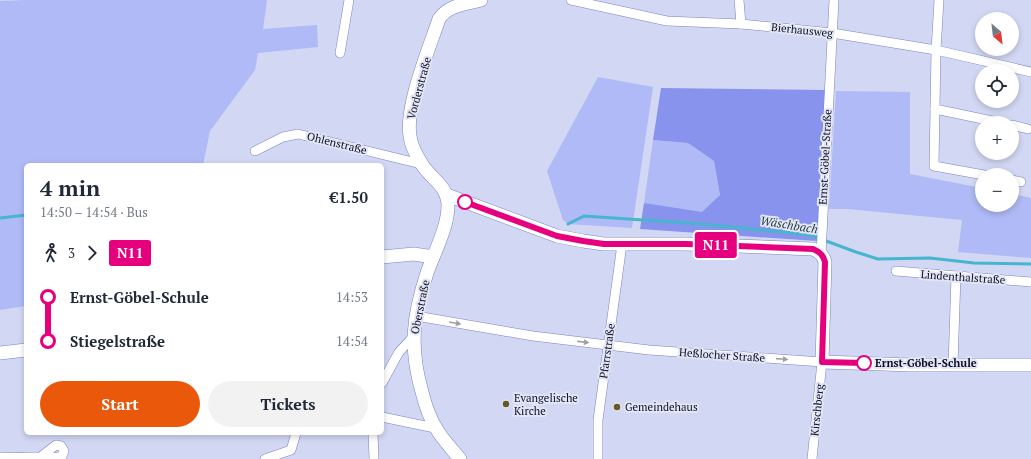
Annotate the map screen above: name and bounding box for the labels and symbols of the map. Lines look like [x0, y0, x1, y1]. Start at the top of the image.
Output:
north arrow [975, 12, 1019, 56]
street label: Bierhausweg [770, 20, 834, 40]
street label: Vorderstraße [404, 55, 434, 121]
street label: Ernst-Göbel-Straße [816, 108, 835, 205]
street label: Ohlenstraße [306, 129, 369, 157]
unlabelled marker [457, 194, 473, 210]
water label: Wäschbach [759, 213, 819, 236]
line badge: N11 [693, 232, 739, 258]
street label: Lindenthalstraße [920, 267, 1006, 287]
street label: Oberstraße [407, 278, 433, 335]
one-way arrow [448, 320, 461, 326]
street label: Pfarrstraße [596, 322, 618, 379]
one-way arrow [577, 339, 589, 345]
street label: Heßlocher Straße [678, 345, 766, 365]
marker: Ernst-Göbel-Schule [856, 355, 872, 371]
one-way arrow [776, 356, 788, 363]
place label: Ernst-Göbel-Schule [875, 356, 977, 370]
street label: Kirschberg [807, 383, 827, 437]
place label: Evangelische Kirche [514, 391, 578, 418]
marker: Evangelische Kirche [501, 399, 511, 409]
place label: Gemeindehaus [625, 400, 698, 414]
marker: Gemeindehaus [612, 402, 622, 412]

